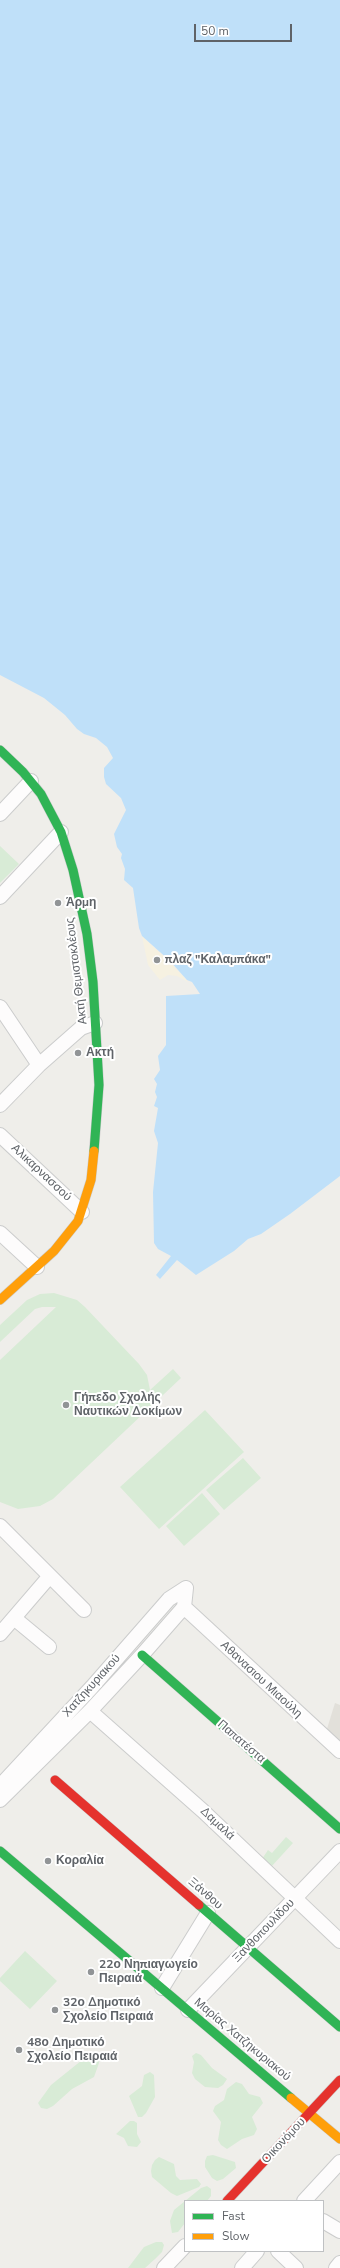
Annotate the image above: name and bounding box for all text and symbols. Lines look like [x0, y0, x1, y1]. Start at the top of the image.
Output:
scale bar [196, 16, 294, 42]
text: 50 m [201, 23, 229, 39]
place label: Άρμη [66, 896, 96, 910]
marker: Άρμη [53, 898, 63, 908]
street label: Ακτή Θεμιστοκλέους [63, 917, 91, 1025]
place label: πλαζ "Καλαμπάκα" [165, 953, 271, 967]
marker: πλαζ "Καλαμπάκα" [152, 955, 162, 965]
place label: Ακτή [86, 1046, 114, 1060]
marker: Ακτή [73, 1048, 83, 1058]
street label: Αλικαρνασσού [8, 1141, 74, 1205]
place label: Γήπεδο Σχολής Ναυτικών Δοκίμων [74, 1391, 182, 1419]
marker: Γήπεδο Σχολής Ναυτικών Δοκίμων [61, 1400, 71, 1410]
street label: Αθανασιου Μιαούλη [217, 1638, 305, 1722]
street label: Χατζηκυριακού [60, 1652, 124, 1720]
street label: Παπατέστα [214, 1717, 268, 1767]
street label: Δαμαλά [197, 1804, 237, 1844]
place label: Κοραλία [56, 1854, 104, 1868]
marker: Κοραλία [43, 1856, 53, 1866]
street label: Ξάνθου [185, 1875, 225, 1913]
street label: Ξανθοπουλίδου [230, 1896, 298, 1966]
place label: 22ο Νηπιαγωγείο Πειραιά [99, 1958, 198, 1986]
marker: 22ο Νηπιαγωγείο Πειραιά [86, 1967, 96, 1977]
street label: Μαρίας Χατζηκυριακού [191, 1995, 293, 2085]
place label: 32ο Δημοτικό Σχολείο Πειραιά [63, 1996, 153, 2024]
marker: 32ο Δημοτικό Σχολείο Πειραιά [50, 2005, 60, 2015]
place label: 48ο Δημοτικό Σχολείο Πειραιά [27, 2036, 117, 2064]
marker: 48ο Δημοτικό Σχολείο Πειραιά [14, 2045, 24, 2055]
street label: Οικονόμου [259, 2115, 309, 2167]
legend [184, 2200, 324, 2252]
text: Fast [222, 2208, 245, 2224]
text: Slow [222, 2228, 250, 2244]

